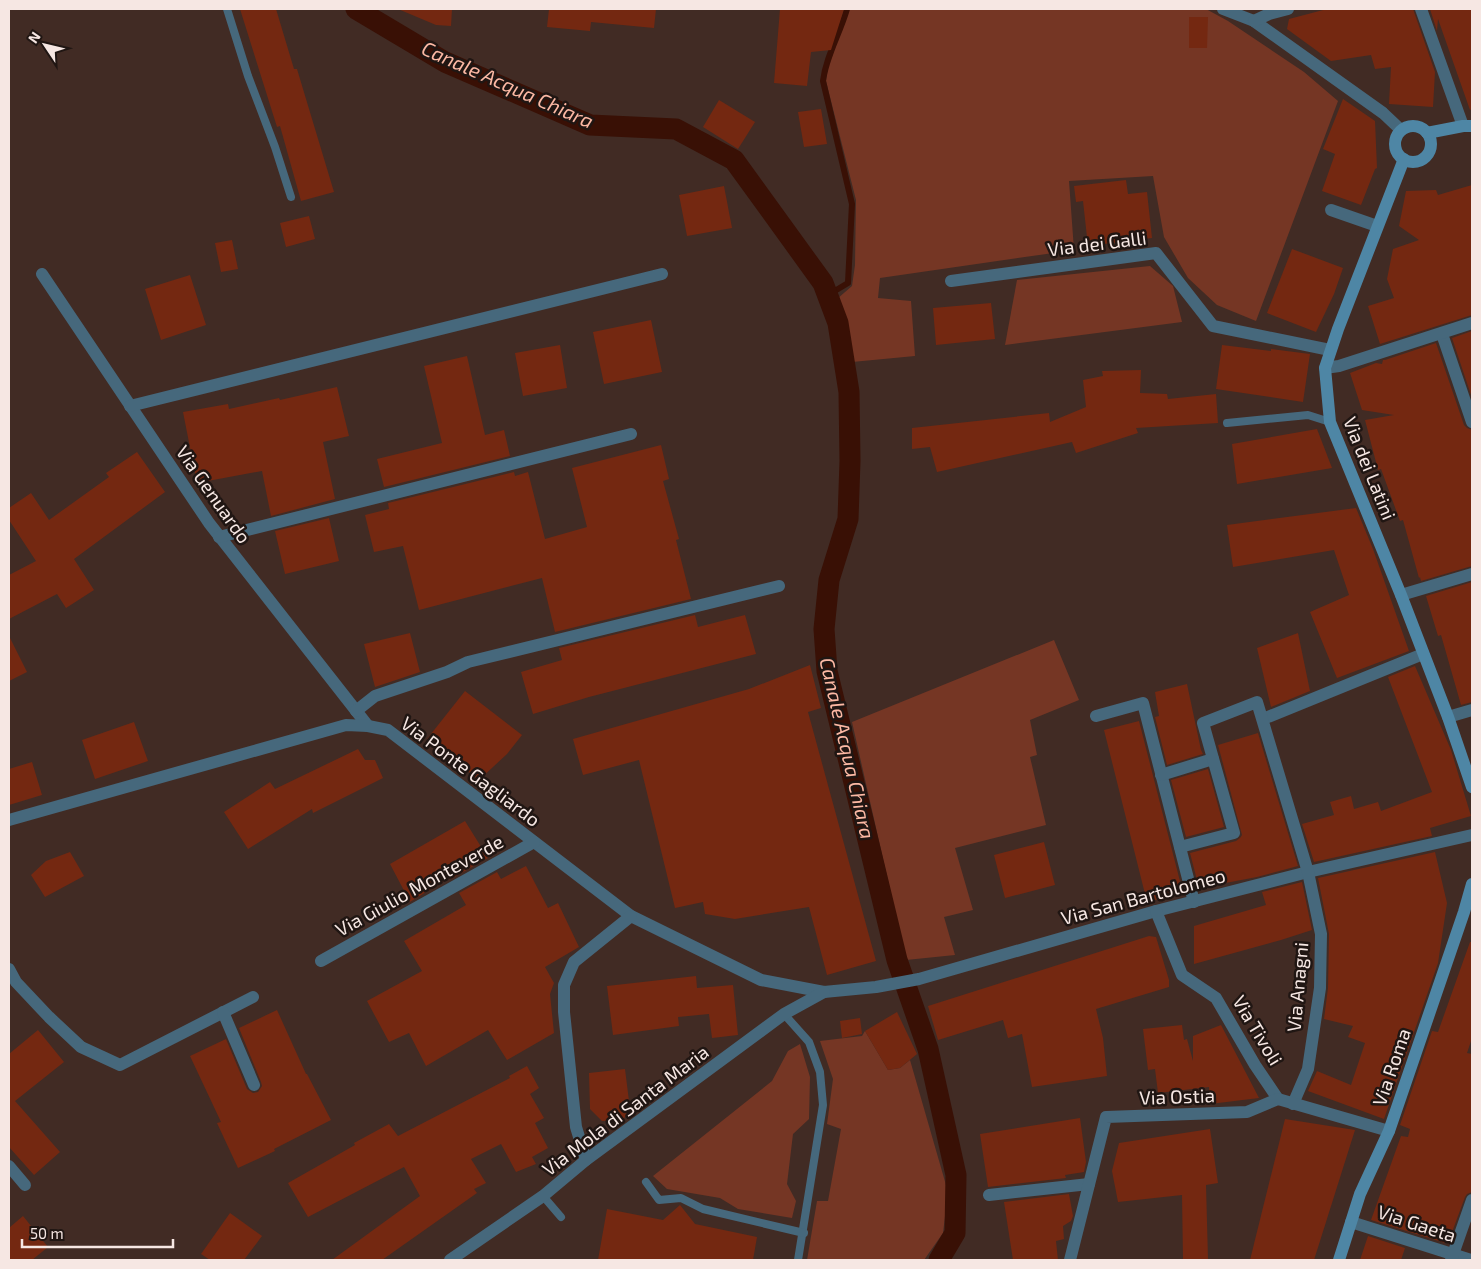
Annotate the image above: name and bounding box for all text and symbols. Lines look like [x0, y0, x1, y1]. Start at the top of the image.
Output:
north arrow [20, 20, 70, 70]
text: N [24, 28, 44, 46]
water label: Canale Acqua Chiara [418, 35, 598, 133]
street label: Via dei Galli [1046, 226, 1148, 260]
street label: Via dei Latini [1339, 413, 1401, 523]
street label: Via Genuardo [172, 441, 256, 547]
water label: Canale Acqua Chiara [815, 655, 881, 841]
street label: Via Ponte Gagliardo [397, 711, 545, 831]
street label: Via Giulio Monteverde [331, 829, 507, 941]
street label: Via San Bartolomeo [1058, 863, 1228, 929]
street label: Via Anagni [1282, 941, 1312, 1033]
street label: Via Tivoli [1228, 991, 1288, 1069]
street label: Via Roma [1367, 1025, 1415, 1109]
street label: Via Mola di Santa Maria [537, 1040, 713, 1180]
street label: Via Ostia [1139, 1083, 1215, 1109]
street label: Via Gaeta [1375, 1200, 1459, 1246]
scale bar [22, 1216, 174, 1248]
text: 50 m [30, 1224, 64, 1242]

